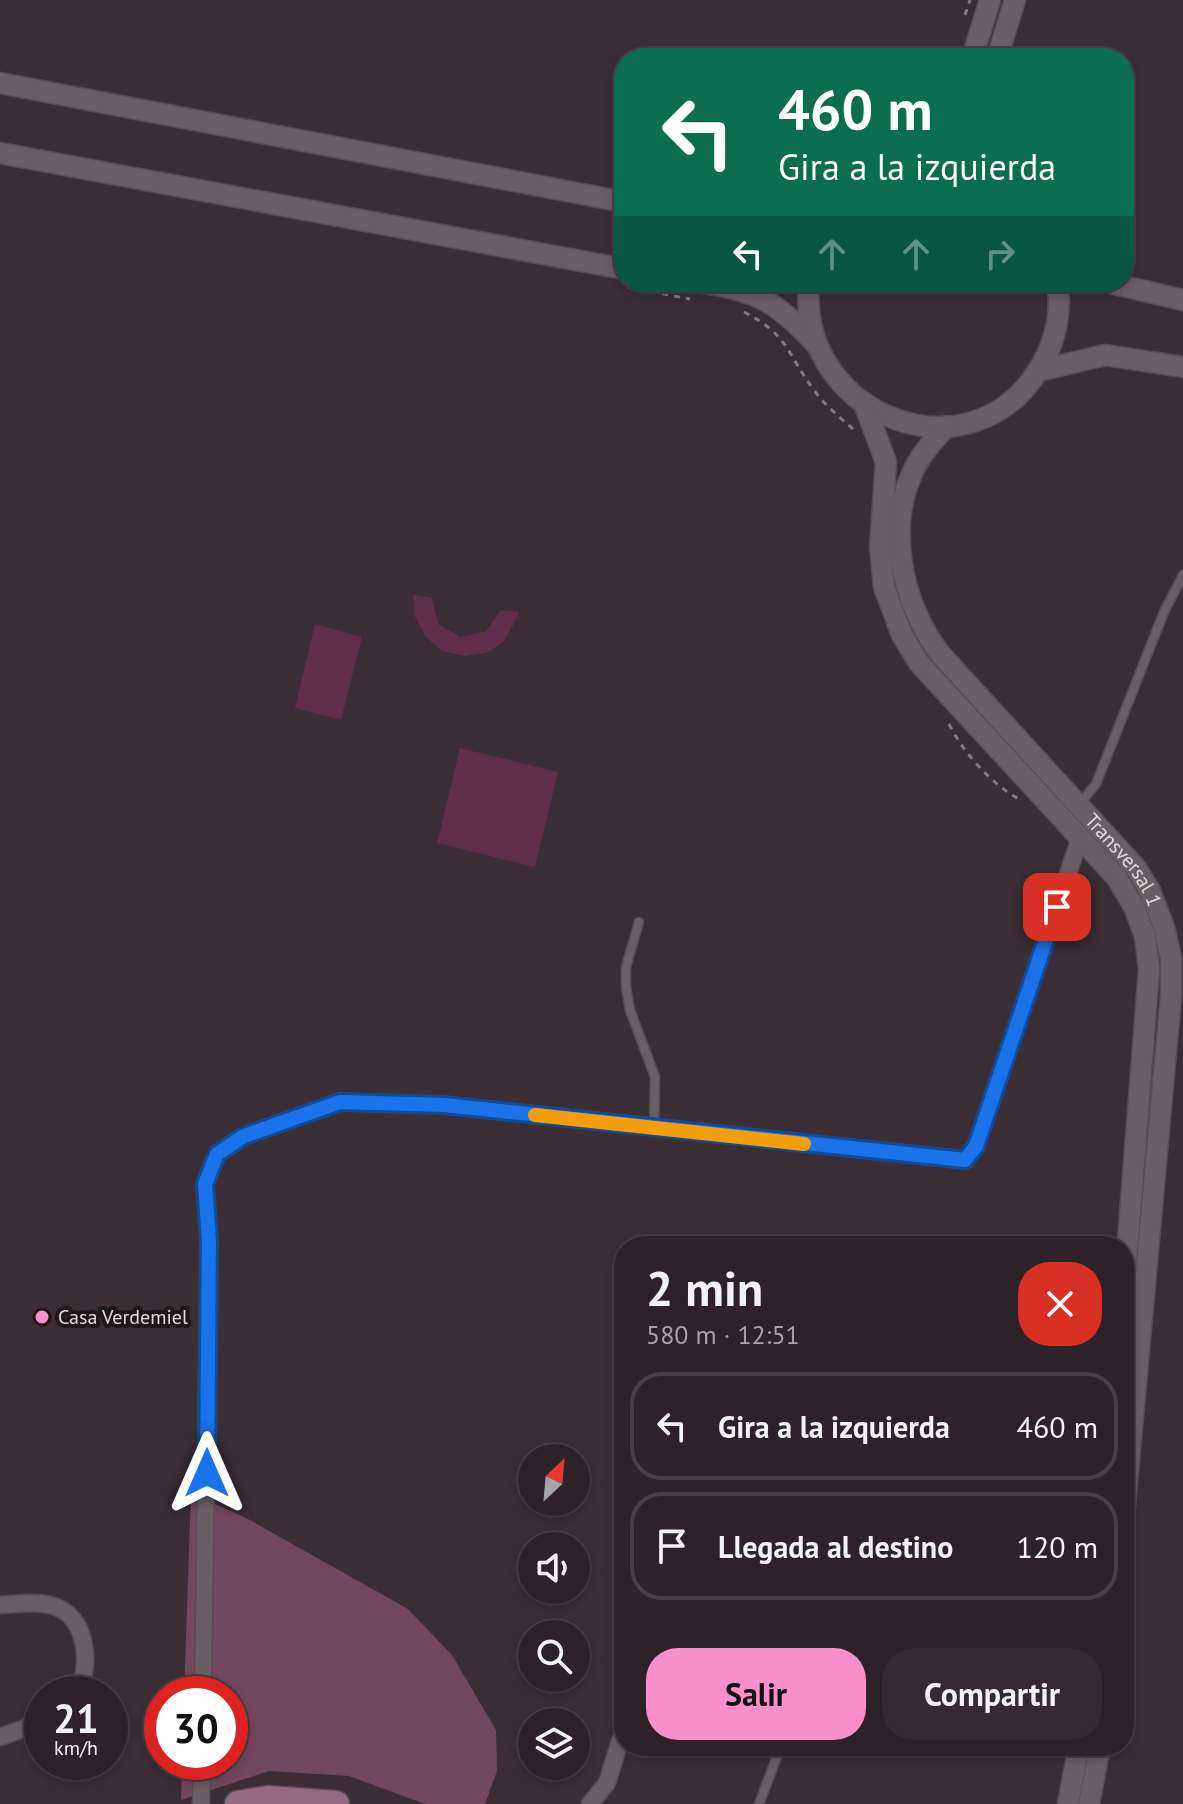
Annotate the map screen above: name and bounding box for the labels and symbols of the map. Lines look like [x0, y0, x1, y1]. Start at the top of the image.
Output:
street label: Transversal 1 [1079, 808, 1168, 910]
pin [1023, 873, 1091, 941]
place label: Casa Verdemiel [58, 1304, 188, 1330]
marker: Casa Verdemiel [33, 1308, 51, 1326]
position arrow [165, 1431, 249, 1515]
north arrow [518, 1444, 590, 1516]
speed limit sign: 30 [144, 1676, 248, 1780]

